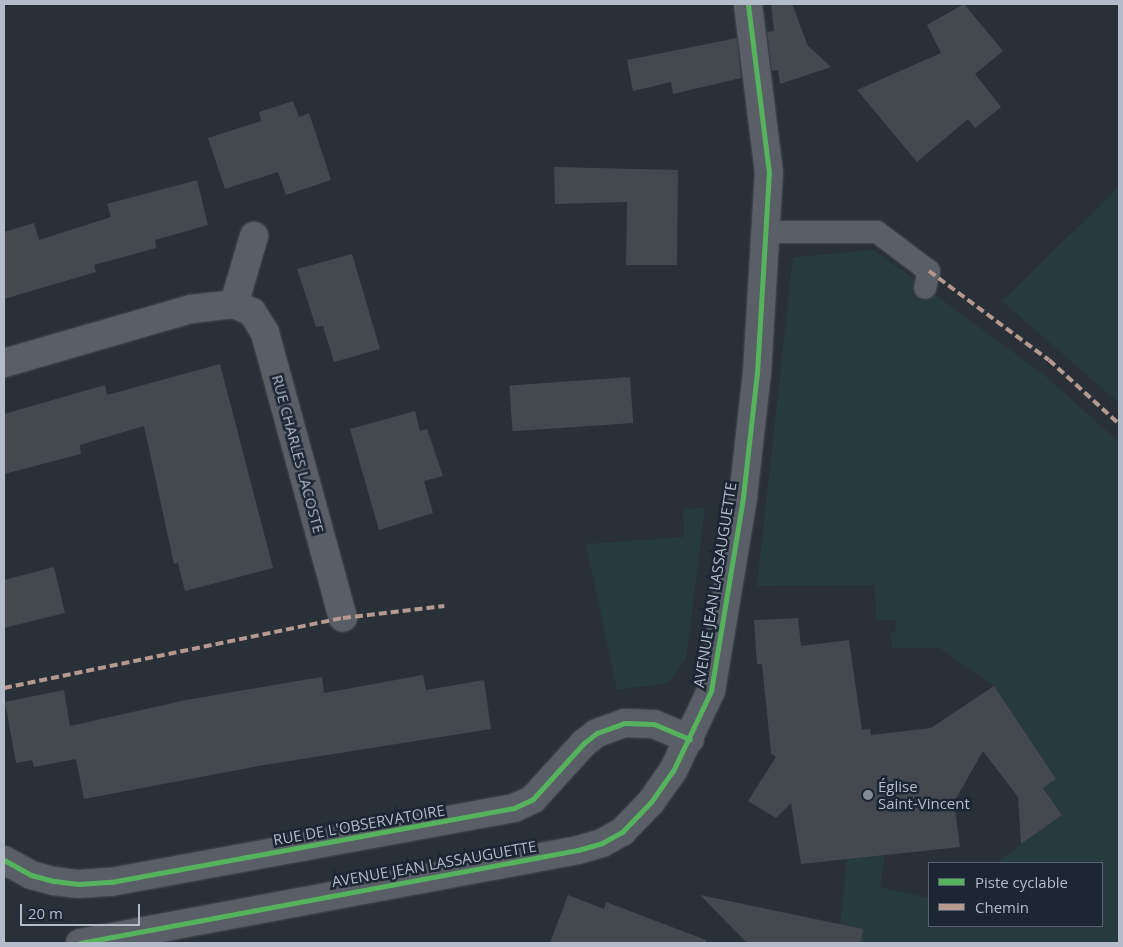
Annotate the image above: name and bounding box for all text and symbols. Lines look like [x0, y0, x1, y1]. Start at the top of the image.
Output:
street label: RUE CHARLES LACOSTE [268, 373, 328, 535]
street label: AVENUE JEAN LASSAUGUETTE [690, 481, 740, 689]
place label: Église Saint-Vincent [878, 777, 970, 812]
marker: Église Saint-Vincent [862, 789, 874, 801]
street label: RUE DE L'OBSERVATOIRE [272, 801, 446, 849]
street label: AVENUE JEAN LASSAUGUETTE [330, 837, 538, 891]
legend [928, 862, 1103, 927]
text: Piste cyclable [975, 872, 1068, 892]
scale bar [22, 894, 142, 926]
text: Chemin [975, 897, 1029, 917]
text: 20 m [28, 903, 63, 923]

